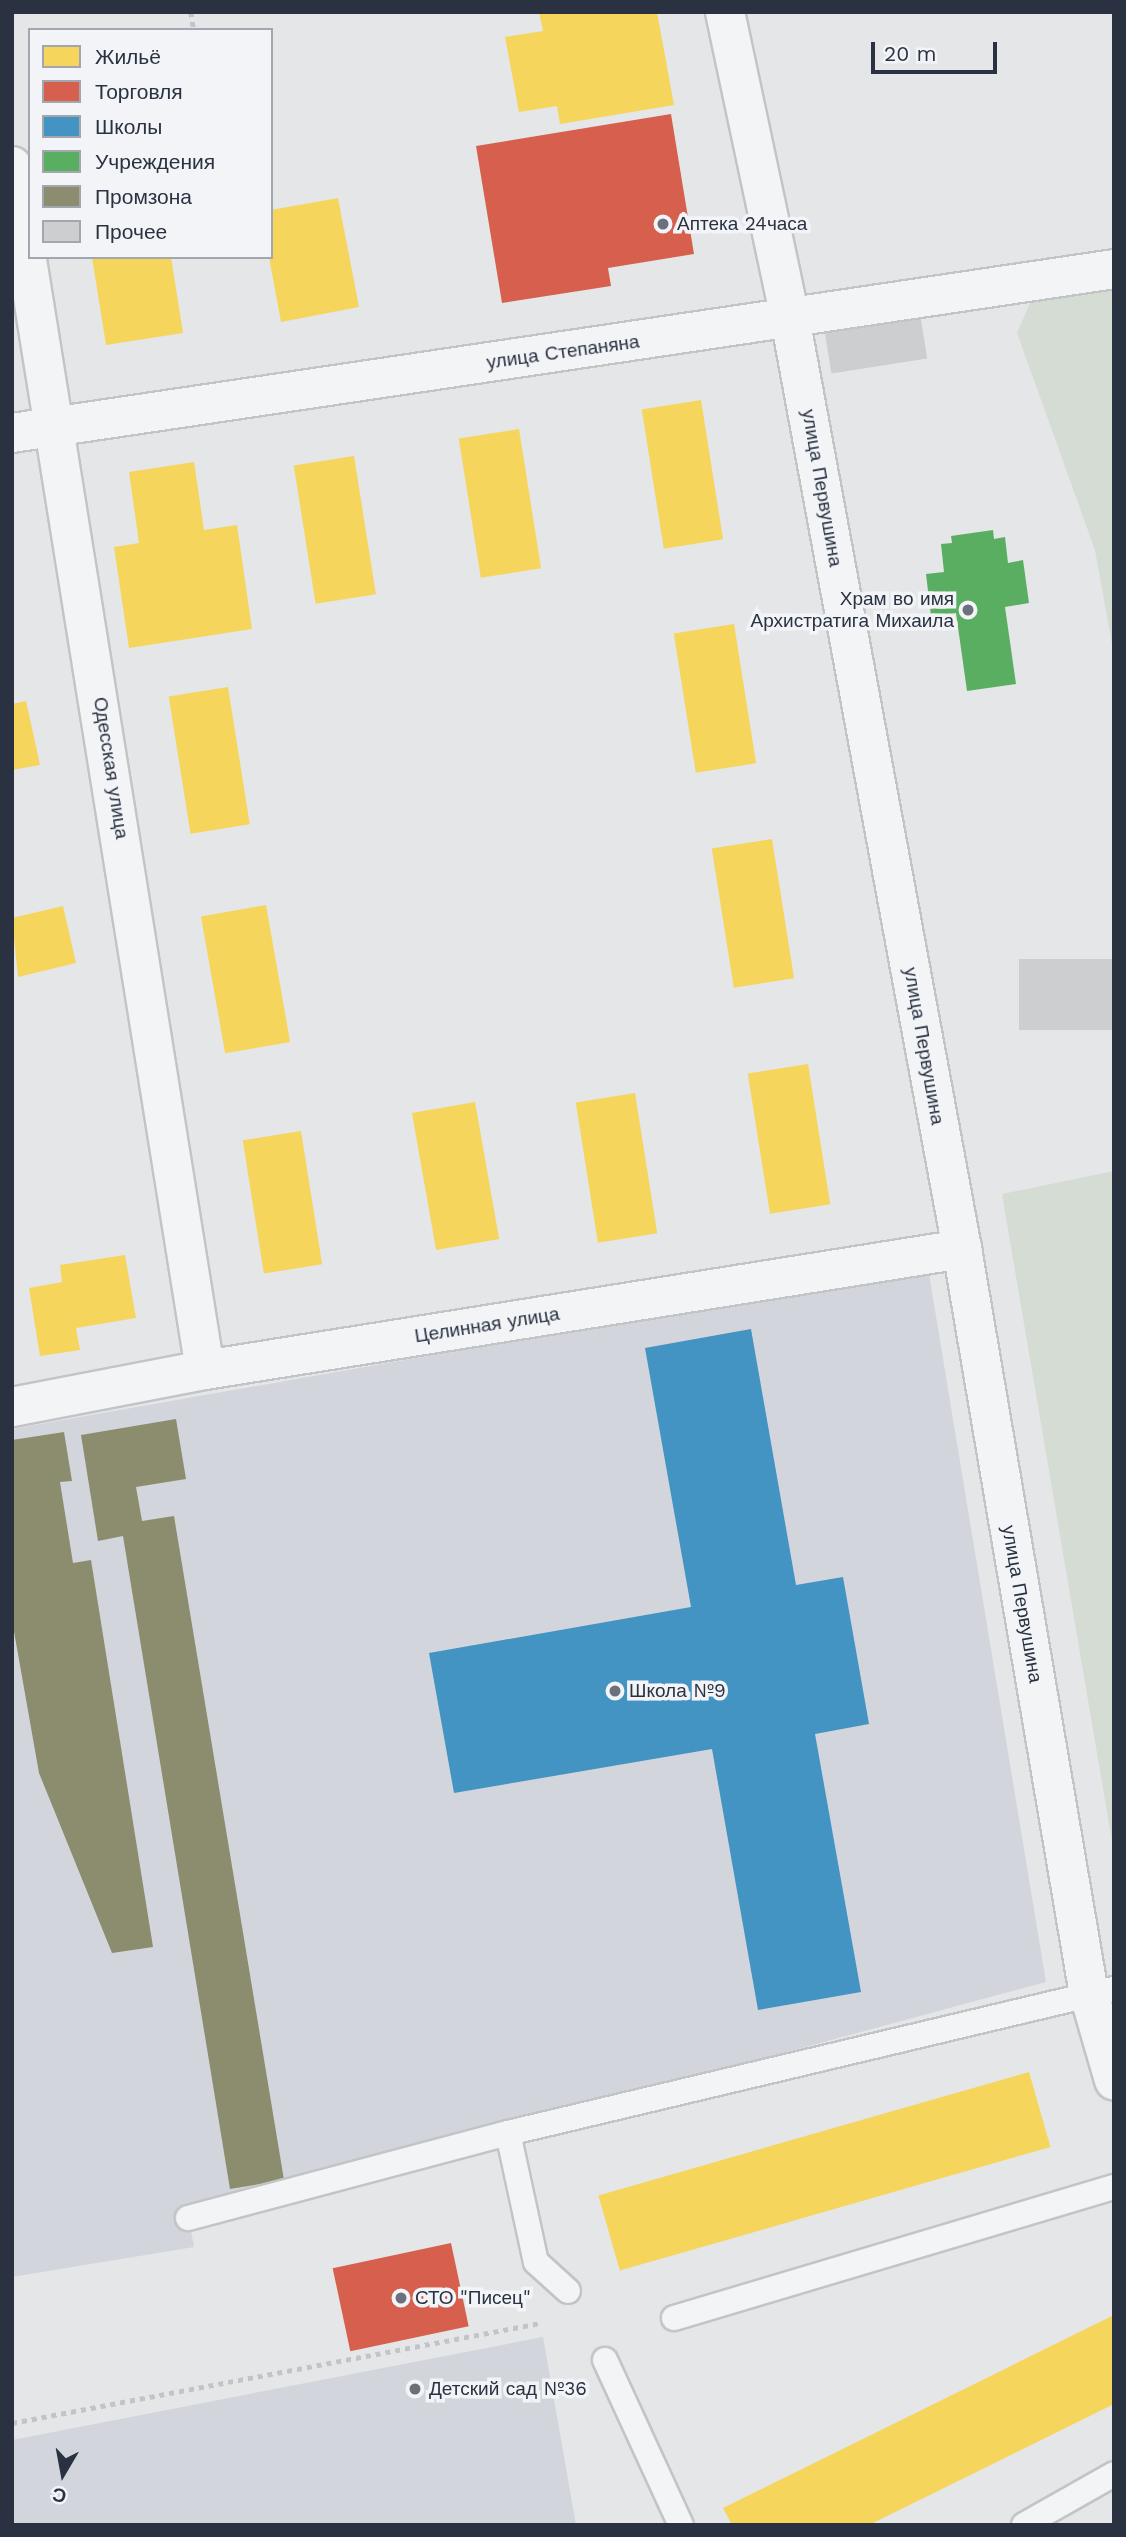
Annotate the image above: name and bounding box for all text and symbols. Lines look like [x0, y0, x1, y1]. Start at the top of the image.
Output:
legend [28, 28, 273, 259]
scale bar [874, 28, 1000, 72]
text: 20 m [884, 41, 936, 66]
text: Жильё [95, 44, 161, 69]
text: Торговля [95, 79, 183, 104]
text: Школы [95, 114, 162, 139]
text: Учреждения [95, 149, 215, 174]
text: Промзона [95, 184, 192, 209]
place label: Аптека 24часа [677, 213, 807, 235]
marker: Аптека 24часа [655, 216, 671, 232]
text: Прочее [95, 219, 167, 244]
street label: улица Степаняна [485, 330, 641, 374]
street label: улица Первушина [797, 407, 847, 569]
place label: Храм во имя Архистратига Михаила [751, 588, 954, 632]
marker: Храм во имя Архистратига Михаила [960, 602, 976, 618]
street label: Одесская улица [89, 695, 133, 841]
street label: улица Первушина [899, 965, 949, 1127]
street label: Целинная улица [413, 1302, 561, 1348]
street label: улица Первушина [997, 1523, 1047, 1685]
place label: Школа №9 [629, 1680, 726, 1702]
marker: Школа №9 [607, 1683, 623, 1699]
place label: СТО "Писец" [415, 2287, 531, 2309]
marker: СТО "Писец" [393, 2290, 409, 2306]
place label: Детский сад №36 [429, 2378, 587, 2400]
marker: Детский сад №36 [407, 2381, 423, 2397]
north arrow [28, 2439, 98, 2509]
text: С [51, 2483, 68, 2508]

